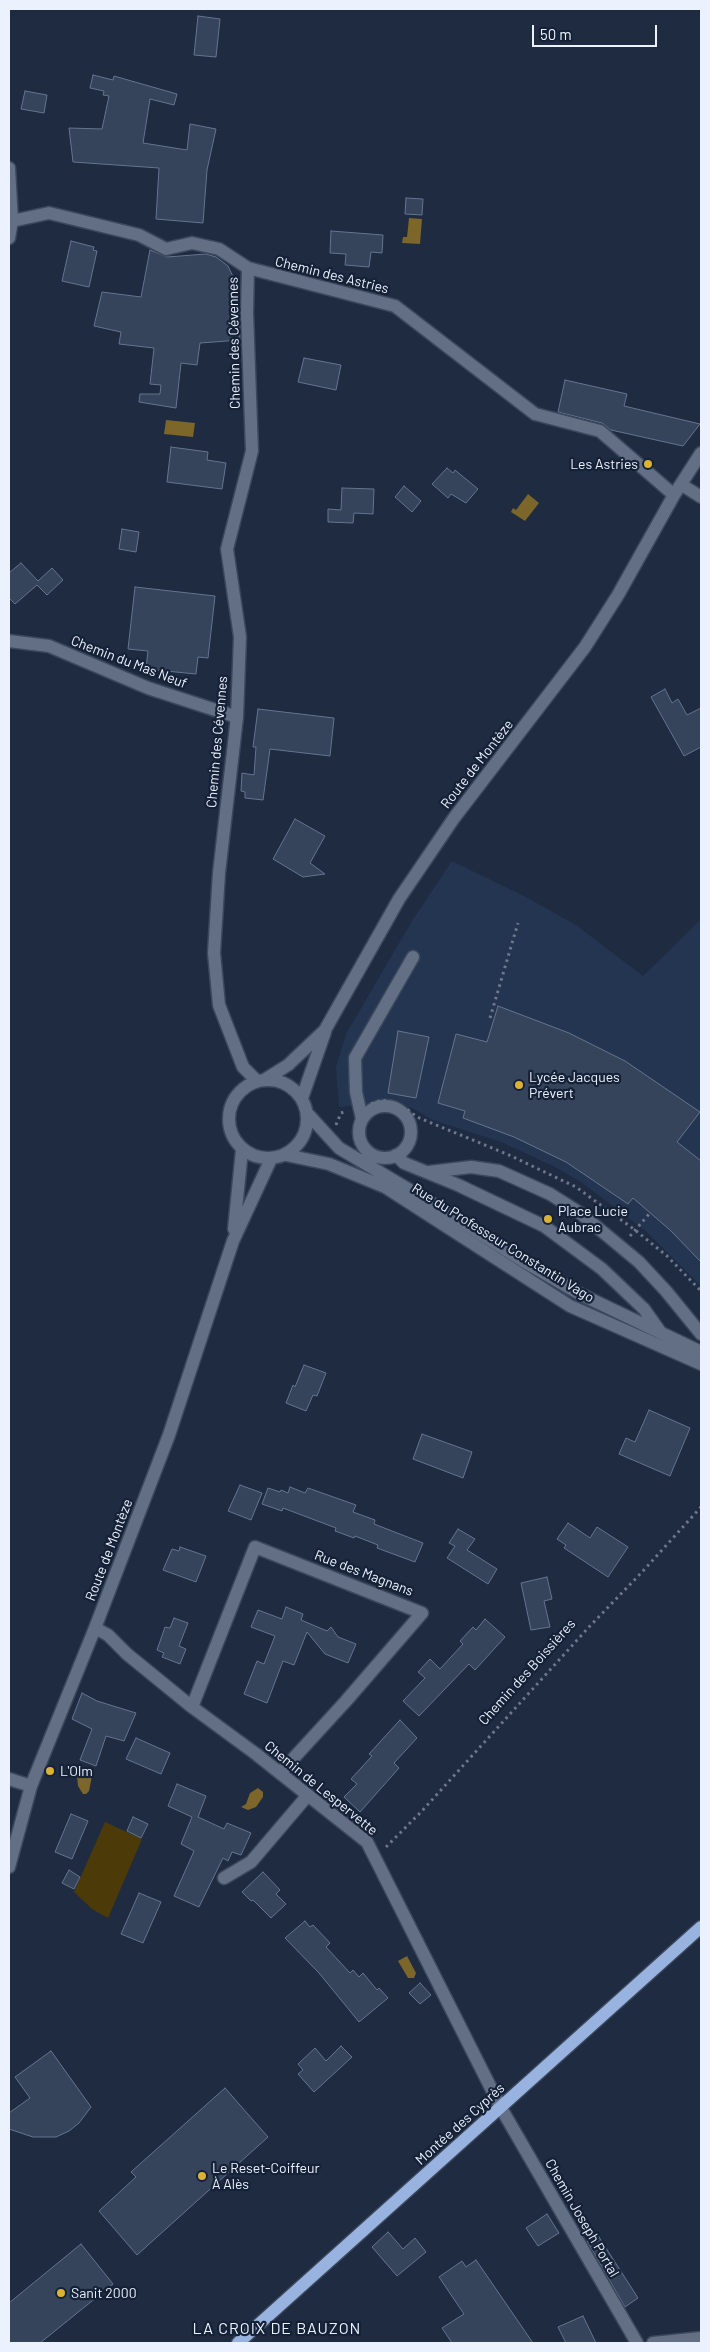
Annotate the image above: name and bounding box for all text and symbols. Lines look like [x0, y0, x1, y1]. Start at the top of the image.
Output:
scale bar [535, 15, 660, 47]
text: 50 m [540, 25, 572, 43]
street label: Chemin des Astries [273, 253, 391, 297]
street label: Chemin des Cévennes [224, 277, 244, 409]
place label: Les Astries [570, 456, 638, 472]
marker: Les Astries [642, 458, 654, 470]
street label: Chemin du Mas Neuf [69, 632, 189, 692]
street label: Chemin des Cévennes [203, 675, 231, 809]
street label: Route de Montèze [437, 716, 517, 812]
place label: Lycée Jacques Prévert [529, 1069, 620, 1102]
marker: Lycée Jacques Prévert [513, 1079, 525, 1091]
street label: Rue du Professeur Constantin Vago [409, 1180, 597, 1306]
place label: Place Lucie Aubrac [558, 1203, 628, 1236]
marker: Place Lucie Aubrac [542, 1213, 554, 1225]
street label: Route de Montèze [82, 1497, 136, 1603]
street label: Rue des Magnans [312, 1546, 416, 1600]
street label: Chemin des Boissières [475, 1616, 579, 1728]
street label: Chemin de Lespervette [261, 1737, 381, 1839]
place label: L'Olm [60, 1763, 93, 1779]
marker: L'Olm [44, 1765, 56, 1777]
street label: Montée des Cyprès [412, 2080, 508, 2168]
street label: Chemin Joseph Portal [541, 2156, 623, 2280]
place label: Le Reset-Coiffeur À Alès [212, 2160, 320, 2192]
marker: Le Reset-Coiffeur À Alès [196, 2170, 208, 2182]
place label: Sanit 2000 [71, 2285, 137, 2301]
marker: Sanit 2000 [55, 2287, 67, 2299]
district label: LA CROIX DE BAUZON [190, 2319, 364, 2339]

